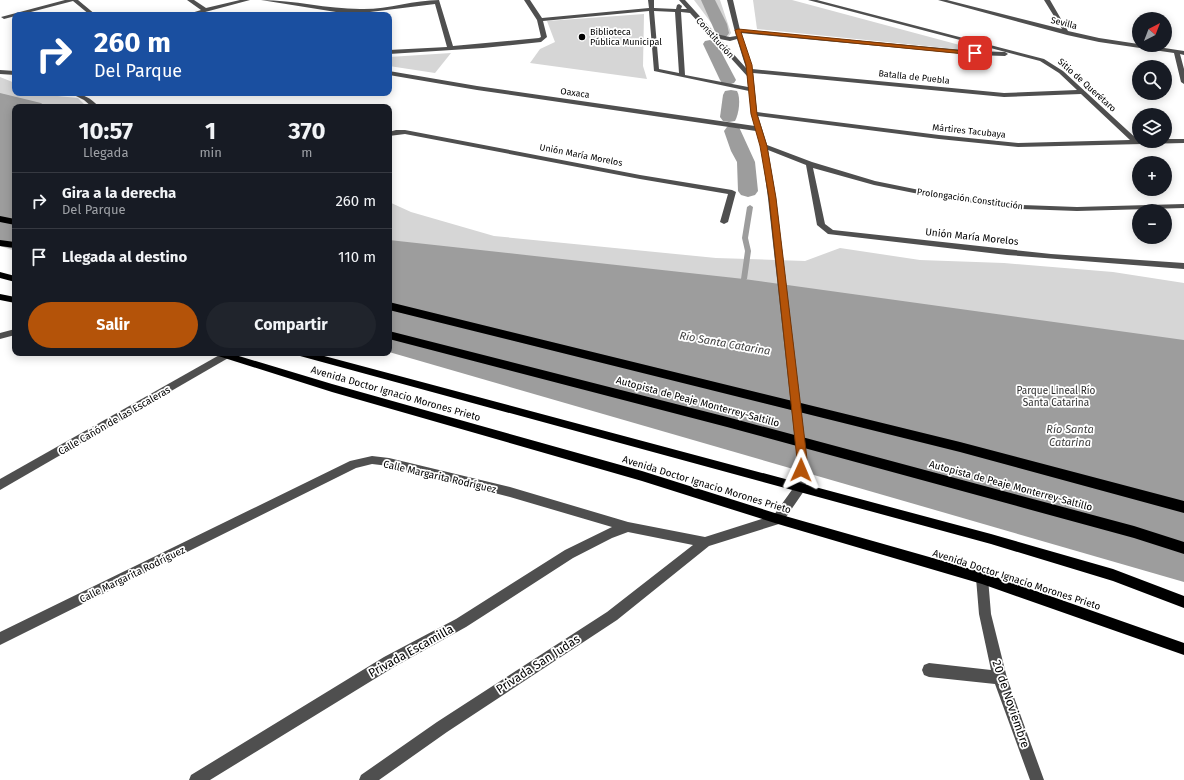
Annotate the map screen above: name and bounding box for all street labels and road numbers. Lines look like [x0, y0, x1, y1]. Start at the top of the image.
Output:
street label: Sevilla [1050, 15, 1078, 31]
street label: Constitución [694, 16, 736, 60]
street label: Sitio de Querétaro [1056, 56, 1118, 114]
street label: Batalla de Puebla [878, 68, 950, 86]
street label: Oaxaca [560, 86, 590, 100]
street label: Mártires Tacubaya [932, 122, 1006, 140]
street label: Unión María Morelos [539, 142, 623, 168]
street label: Prolongación Constitución [916, 187, 1024, 211]
street label: Unión María Morelos [925, 225, 1020, 248]
street label: Avenida Doctor Ignacio Morones Prieto [310, 364, 482, 424]
street label: Autopista de Peaje Monterrey-Saltillo [615, 374, 781, 430]
street label: Calle Cañón de las Escaleras [56, 384, 173, 458]
street label: Avenida Doctor Ignacio Morones Prieto [621, 454, 793, 516]
street label: Calle Margarita Rodríguez [382, 457, 498, 496]
street label: Autopista de Peaje Monterrey-Saltillo [928, 458, 1094, 514]
street label: Calle Margarita Rodríguez [77, 543, 188, 606]
street label: Avenida Doctor Ignacio Morones Prieto [931, 547, 1102, 613]
street label: Privada Escamilla [366, 622, 456, 680]
street label: Privada San Judas [494, 632, 583, 696]
street label: 20 de Noviembre [989, 658, 1033, 750]

